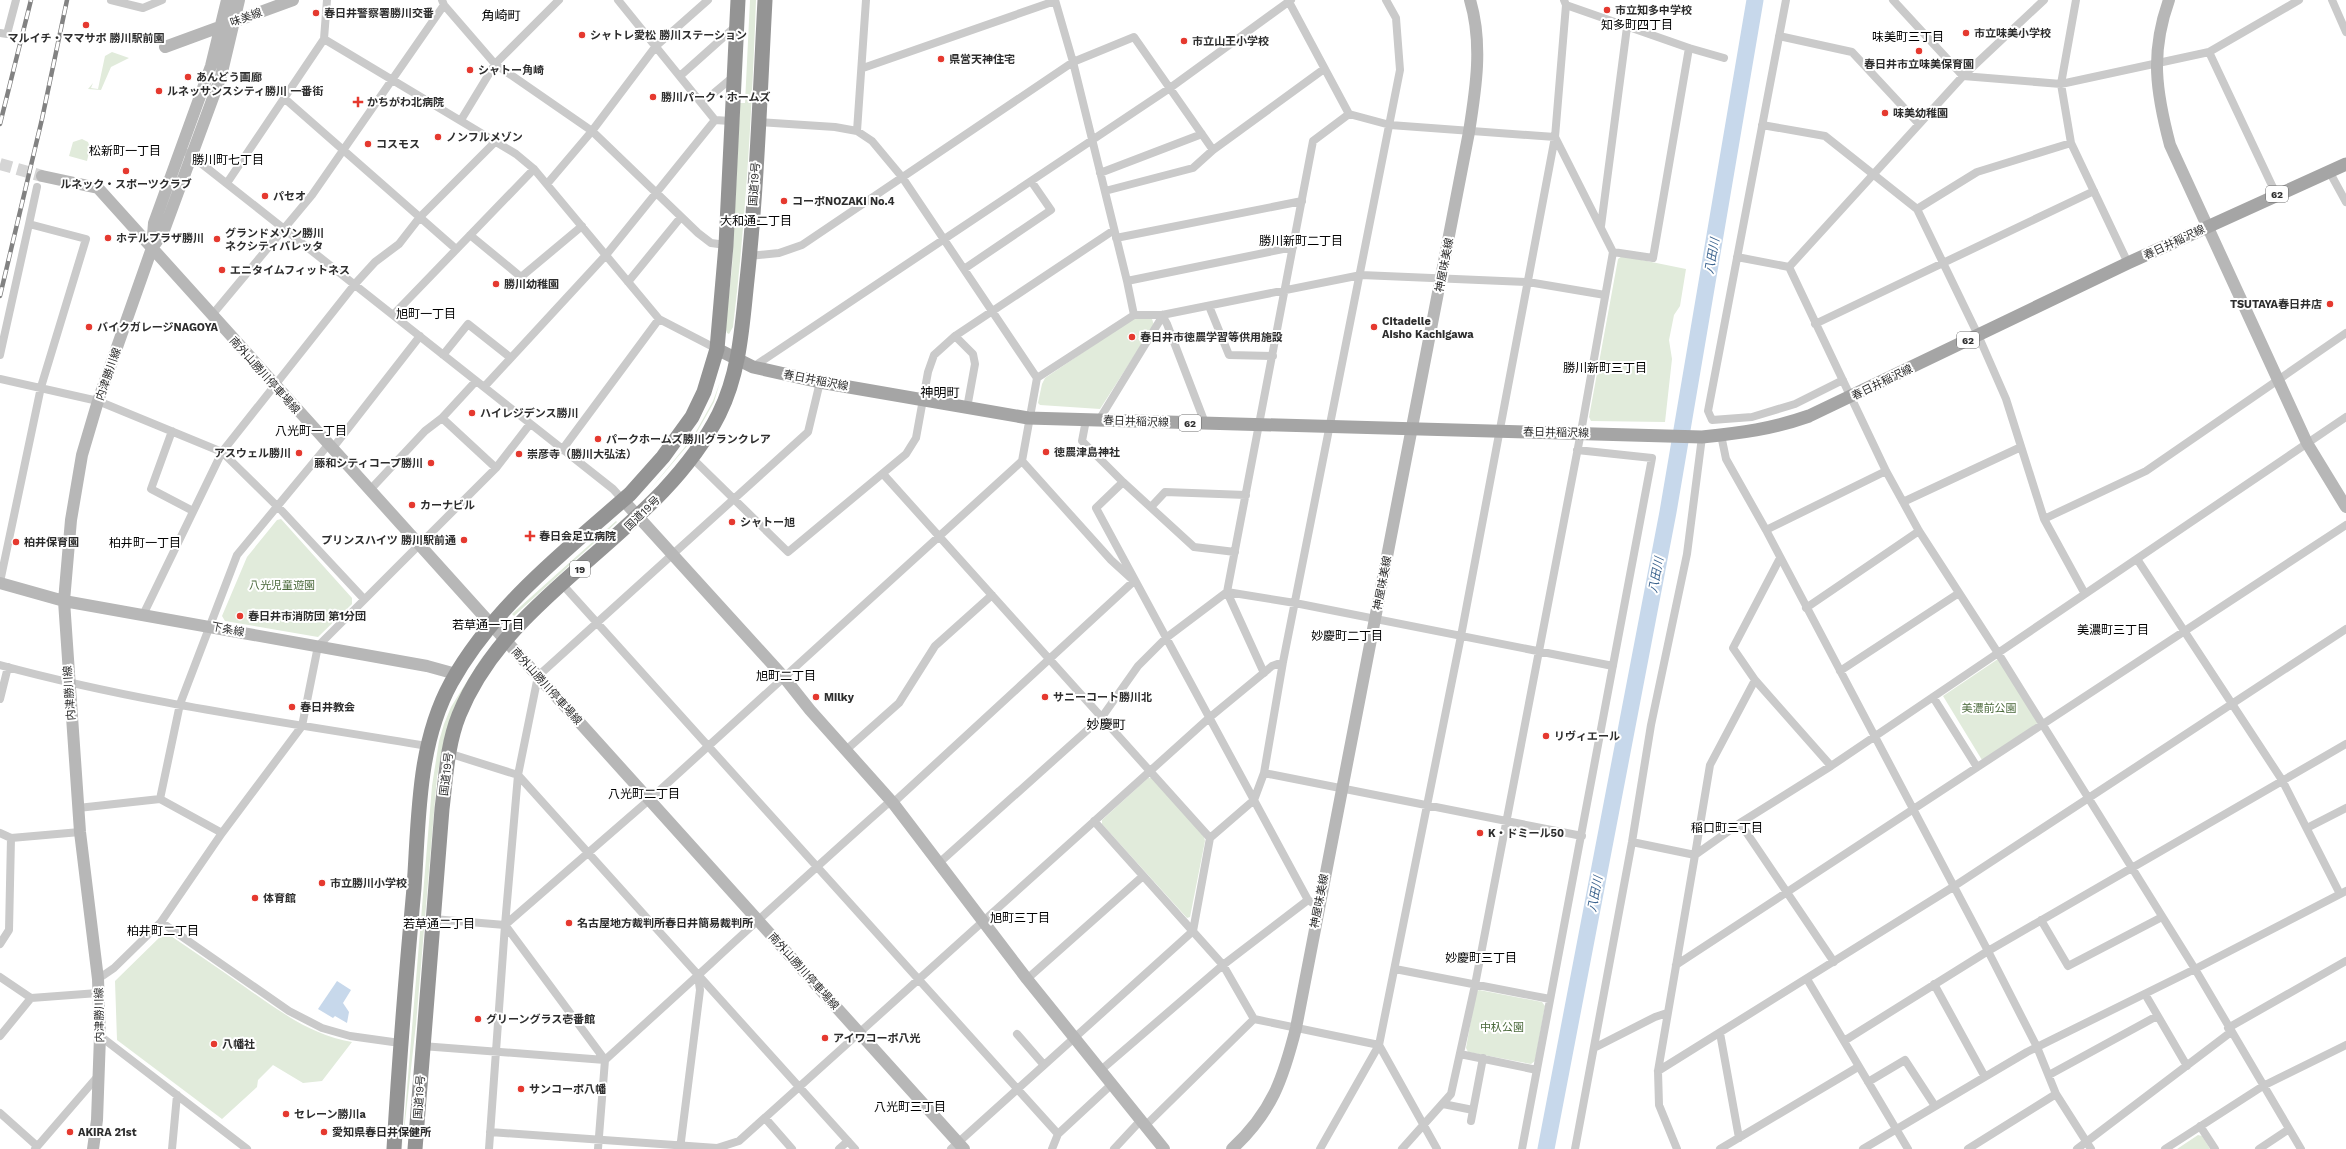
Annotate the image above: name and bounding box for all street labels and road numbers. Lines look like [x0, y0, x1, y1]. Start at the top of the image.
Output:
street label: 味美線 [228, 6, 264, 29]
street label: 国道19号 [746, 162, 763, 206]
road number: 62 [2266, 186, 2288, 202]
street label: 春日井稲沢線 [2142, 223, 2207, 262]
street label: 神屋味美線 [1433, 237, 1456, 293]
road number: 62 [1957, 332, 1979, 348]
street label: 南外山勝川停車場線 [227, 334, 303, 416]
street label: 内津勝川線 [93, 346, 124, 402]
street label: 春日井稲沢線 [1850, 362, 1915, 403]
street label: 春日井稲沢線 [782, 368, 850, 393]
street label: 春日井稲沢線 [1103, 414, 1169, 429]
road number: 62 [1179, 415, 1201, 431]
street label: 春日井稲沢線 [1523, 425, 1589, 440]
street label: 国道19号 [622, 493, 663, 533]
street label: 神屋味美線 [1371, 555, 1394, 611]
road number: 19 [570, 561, 590, 577]
street label: 下条線 [210, 620, 245, 639]
street label: 南外山勝川停車場線 [509, 645, 585, 727]
street label: 内津勝川線 [61, 665, 78, 721]
street label: 国道19号 [437, 751, 456, 797]
street label: 神屋味美線 [1308, 873, 1331, 929]
street label: 南外山勝川停車場線 [766, 930, 842, 1012]
street label: 内津勝川線 [93, 987, 106, 1043]
street label: 国道19号 [411, 1075, 428, 1119]

